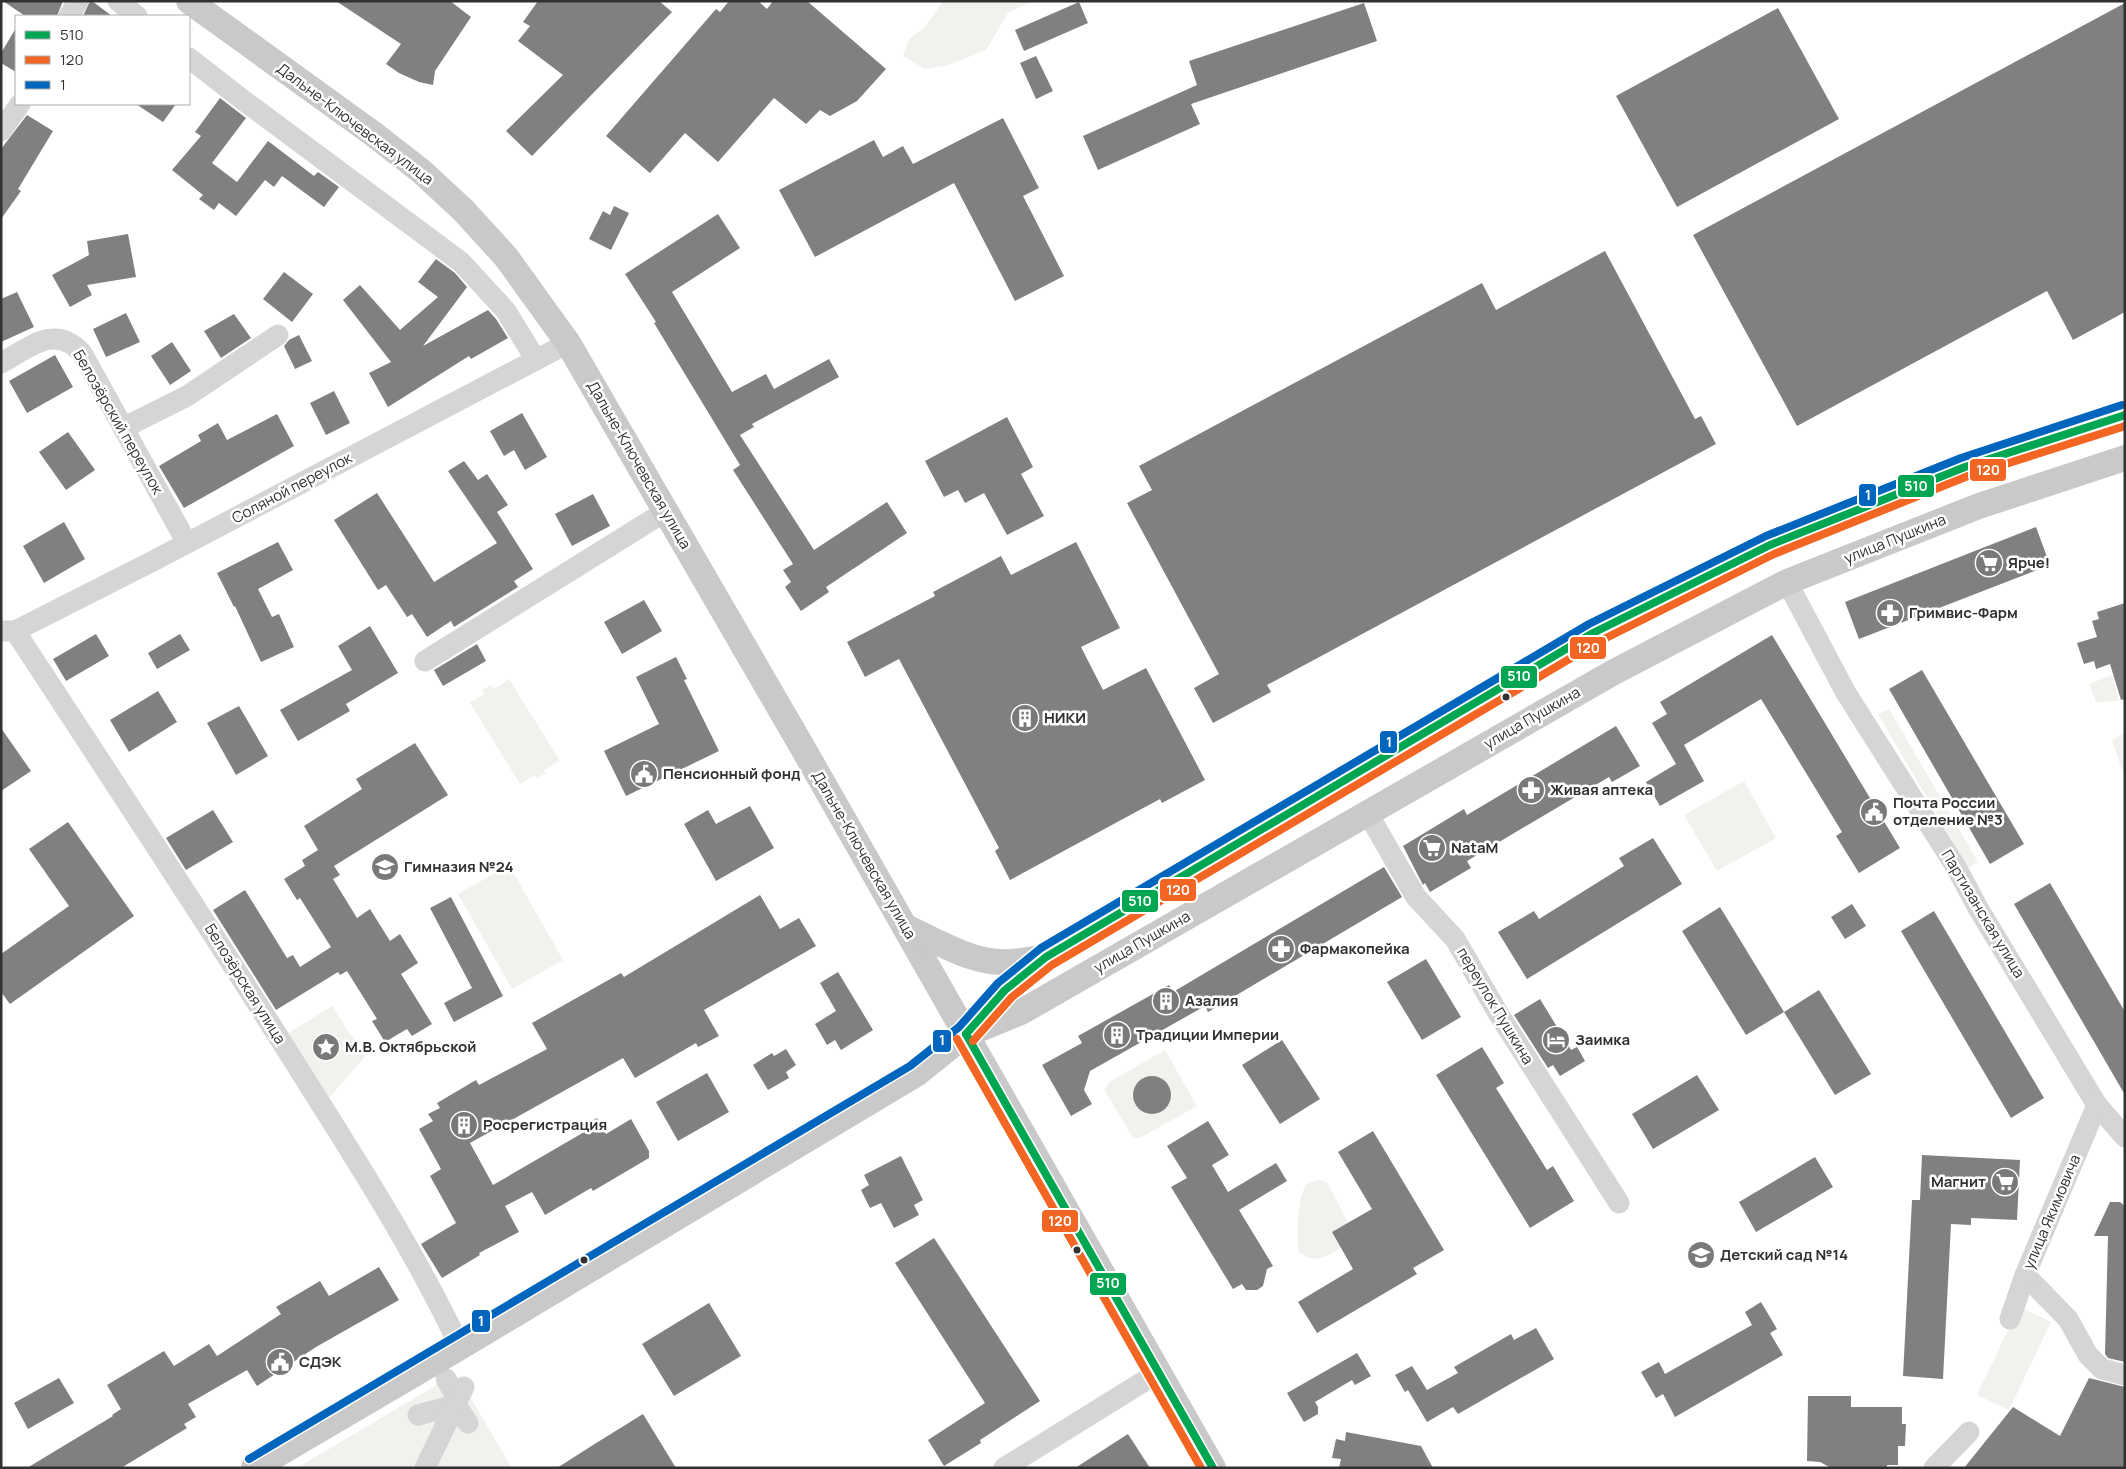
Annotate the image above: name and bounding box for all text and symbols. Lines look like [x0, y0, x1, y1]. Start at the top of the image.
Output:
legend [15, 15, 190, 105]
text: 510 [60, 24, 84, 45]
text: 120 [60, 49, 84, 70]
street label: Дальне-Ключевская улица [273, 58, 438, 190]
text: 1 [60, 74, 66, 95]
street label: Белозёрский переулок [68, 346, 169, 498]
street label: Дальне-Ключевская улица [583, 377, 696, 553]
street label: Соляной переулок [228, 447, 356, 528]
line badge: 120 [1969, 458, 2007, 482]
text: 120 [1976, 460, 2000, 479]
line badge: 510 [1897, 474, 1935, 498]
text: 510 [1904, 476, 1928, 495]
line badge: 1 [1858, 483, 1877, 507]
text: 1 [1865, 485, 1871, 504]
street label: улица Пушкина [1841, 509, 1949, 569]
supermarket icon: Ярче! [1974, 548, 2004, 578]
place label: Ярче! [2008, 552, 2050, 573]
pharmacy icon: Гримвис-Фарм [1875, 598, 1905, 628]
place label: Гримвис-Фарм [1909, 602, 2018, 623]
line badge: 120 [1569, 636, 1607, 660]
text: 120 [1576, 638, 1600, 657]
line badge: 510 [1500, 665, 1538, 689]
text: 510 [1507, 666, 1531, 685]
street label: улица Пушкина [1480, 681, 1584, 754]
unlabelled marker [1501, 692, 1511, 702]
building icon: НИКИ [1010, 703, 1040, 733]
place label: НИКИ [1044, 707, 1086, 728]
line badge: 1 [1379, 730, 1398, 754]
text: 1 [1386, 732, 1392, 751]
public building icon: Пенсионный фонд [629, 759, 659, 789]
place label: Пенсионный фонд [663, 763, 801, 784]
street label: Дальне-Ключевская улица [808, 767, 921, 943]
pharmacy icon: Живая аптека [1516, 775, 1546, 805]
place label: Живая аптека [1550, 779, 1653, 800]
place label: Почта России отделение №3 [1893, 792, 2003, 830]
public building icon: Почта России отделение №3 [1859, 797, 1889, 827]
supermarket icon: NataM [1417, 833, 1447, 863]
place label: NataM [1451, 837, 1498, 858]
street label: Партизанская улица [1937, 846, 2030, 982]
school or university icon: Гимназия №24 [370, 852, 400, 882]
place label: Гимназия №24 [404, 856, 514, 877]
line badge: 120 [1159, 878, 1197, 902]
text: 120 [1166, 880, 1190, 899]
line badge: 510 [1121, 889, 1159, 913]
text: 510 [1128, 891, 1152, 910]
street label: улица Пушкина [1090, 905, 1194, 978]
street label: Белозёрская улица [200, 920, 291, 1048]
pharmacy icon: Фармакопейка [1266, 934, 1296, 964]
place label: Фармакопейка [1300, 938, 1410, 959]
street label: переулок Пушкина [1452, 943, 1539, 1068]
building icon: Азалия [1151, 986, 1181, 1016]
place label: Азалия [1185, 990, 1238, 1011]
building icon: Традиции Империи [1102, 1020, 1132, 1050]
place label: Традиции Империи [1136, 1024, 1279, 1045]
hotel icon: Заимка [1541, 1025, 1571, 1055]
line badge: 1 [932, 1029, 952, 1053]
place label: Заимка [1575, 1029, 1630, 1050]
text: 1 [939, 1030, 945, 1049]
place icon: М.В. Октябрьской [311, 1032, 341, 1062]
place label: М.В. Октябрьской [345, 1036, 476, 1057]
building icon: Росрегистрация [449, 1110, 479, 1140]
place label: Росрегистрация [483, 1114, 607, 1135]
street label: улица Якимовича [2018, 1151, 2085, 1273]
supermarket icon: Магнит [1990, 1167, 2020, 1197]
place label: Магнит [1931, 1171, 1986, 1192]
line badge: 120 [1041, 1209, 1079, 1233]
text: 120 [1048, 1211, 1072, 1230]
school or university icon: Детский сад №14 [1686, 1240, 1716, 1270]
place label: Детский сад №14 [1720, 1244, 1848, 1265]
unlabelled marker [1072, 1245, 1082, 1255]
unlabelled marker [579, 1255, 589, 1265]
line badge: 510 [1089, 1272, 1127, 1296]
text: 510 [1096, 1273, 1120, 1292]
line badge: 1 [471, 1309, 491, 1333]
text: 1 [478, 1311, 484, 1330]
public building icon: СДЭК [265, 1347, 295, 1377]
place label: СДЭК [299, 1351, 342, 1372]

